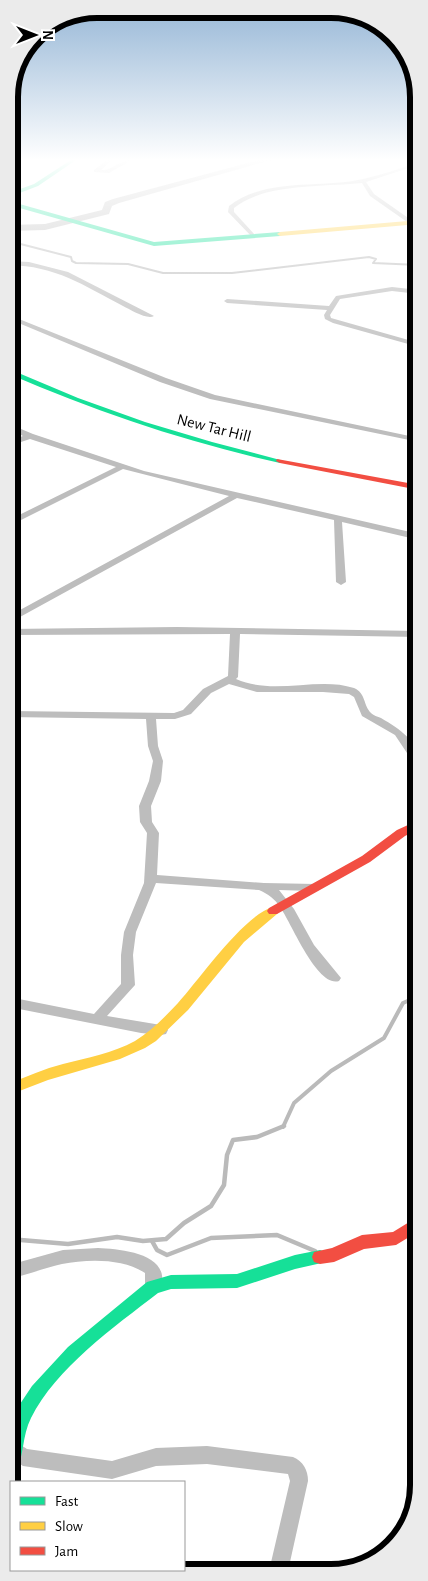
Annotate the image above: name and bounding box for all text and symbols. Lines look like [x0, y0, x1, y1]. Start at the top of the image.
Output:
north arrow [10, 10, 60, 60]
text: N [40, 30, 54, 40]
street label: New Tar Hill [175, 411, 253, 445]
legend [10, 1481, 185, 1571]
text: Fast [55, 1494, 79, 1509]
text: Slow [55, 1519, 83, 1534]
text: Jam [55, 1544, 78, 1559]

